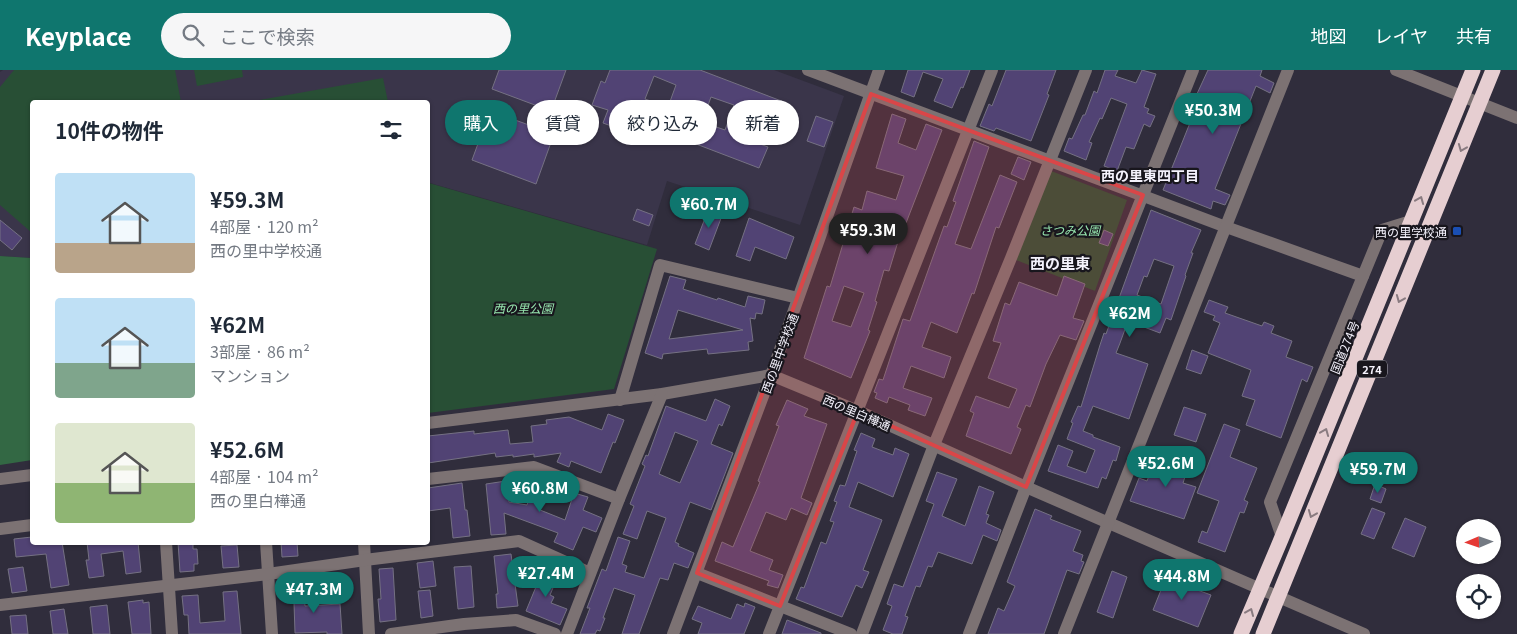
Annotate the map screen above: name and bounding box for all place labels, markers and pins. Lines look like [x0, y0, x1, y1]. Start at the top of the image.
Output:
pin: ¥50.3M [1172, 92, 1254, 135]
pin: ¥60.7M [668, 186, 750, 229]
pin: ¥59.3M [827, 212, 909, 255]
place label: 西の里学校通 [1375, 223, 1447, 240]
marker: 西の里学校通 [1451, 225, 1463, 237]
pin: ¥62M [1100, 296, 1160, 338]
pin: ¥52.6M [1125, 446, 1207, 488]
pin: ¥59.7M [1337, 452, 1419, 494]
pin: ¥60.8M [499, 470, 581, 513]
pin: ¥27.4M [505, 556, 587, 598]
pin: ¥44.8M [1141, 558, 1223, 601]
pin: ¥47.3M [273, 572, 355, 614]

